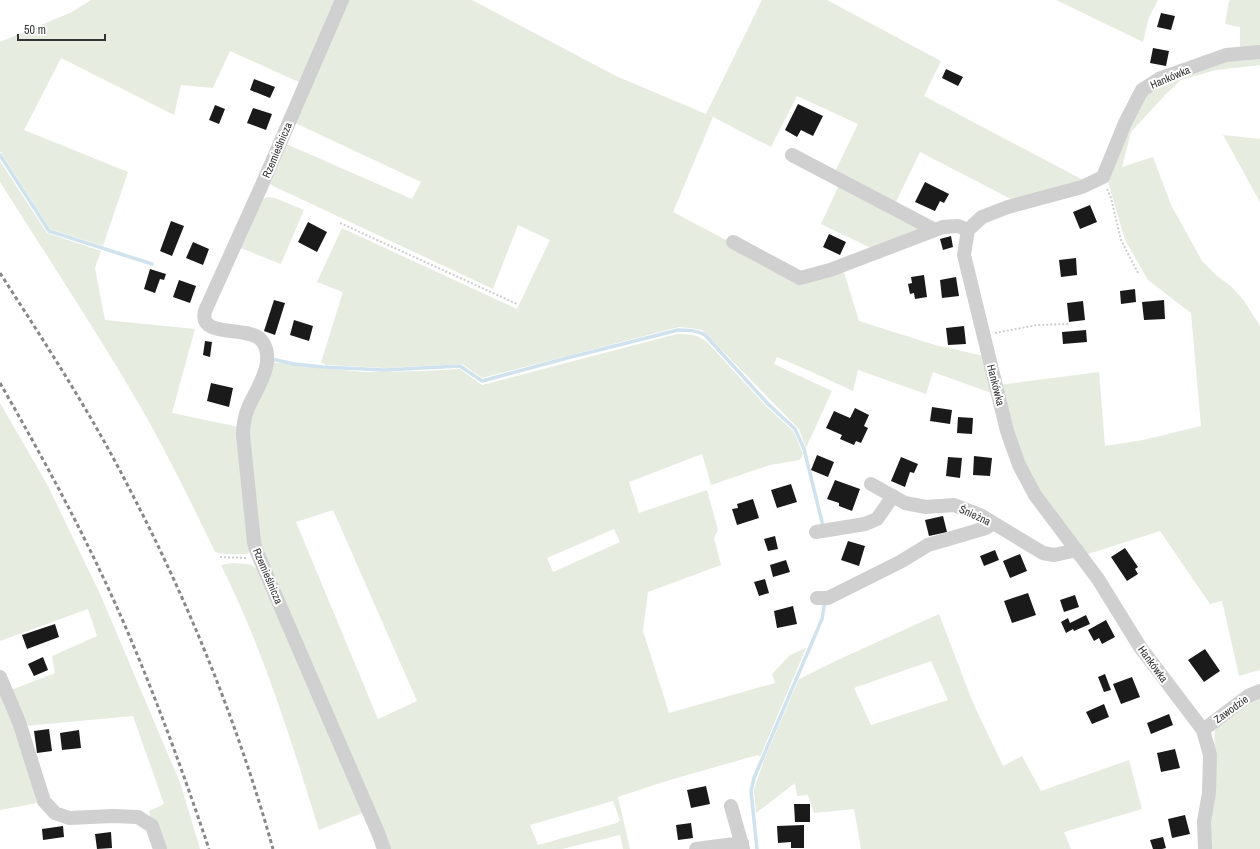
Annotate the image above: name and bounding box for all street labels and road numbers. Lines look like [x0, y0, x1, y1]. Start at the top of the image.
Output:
street label: Hankówka [1148, 62, 1192, 92]
street label: Rzemieślnicza [259, 120, 295, 180]
street label: Hankówka [984, 363, 1008, 407]
street label: Śnieżna [957, 502, 993, 528]
street label: Rzemieślnicza [250, 546, 286, 606]
street label: Hankówka [1135, 643, 1171, 685]
street label: Zawodzie [1211, 692, 1251, 726]

